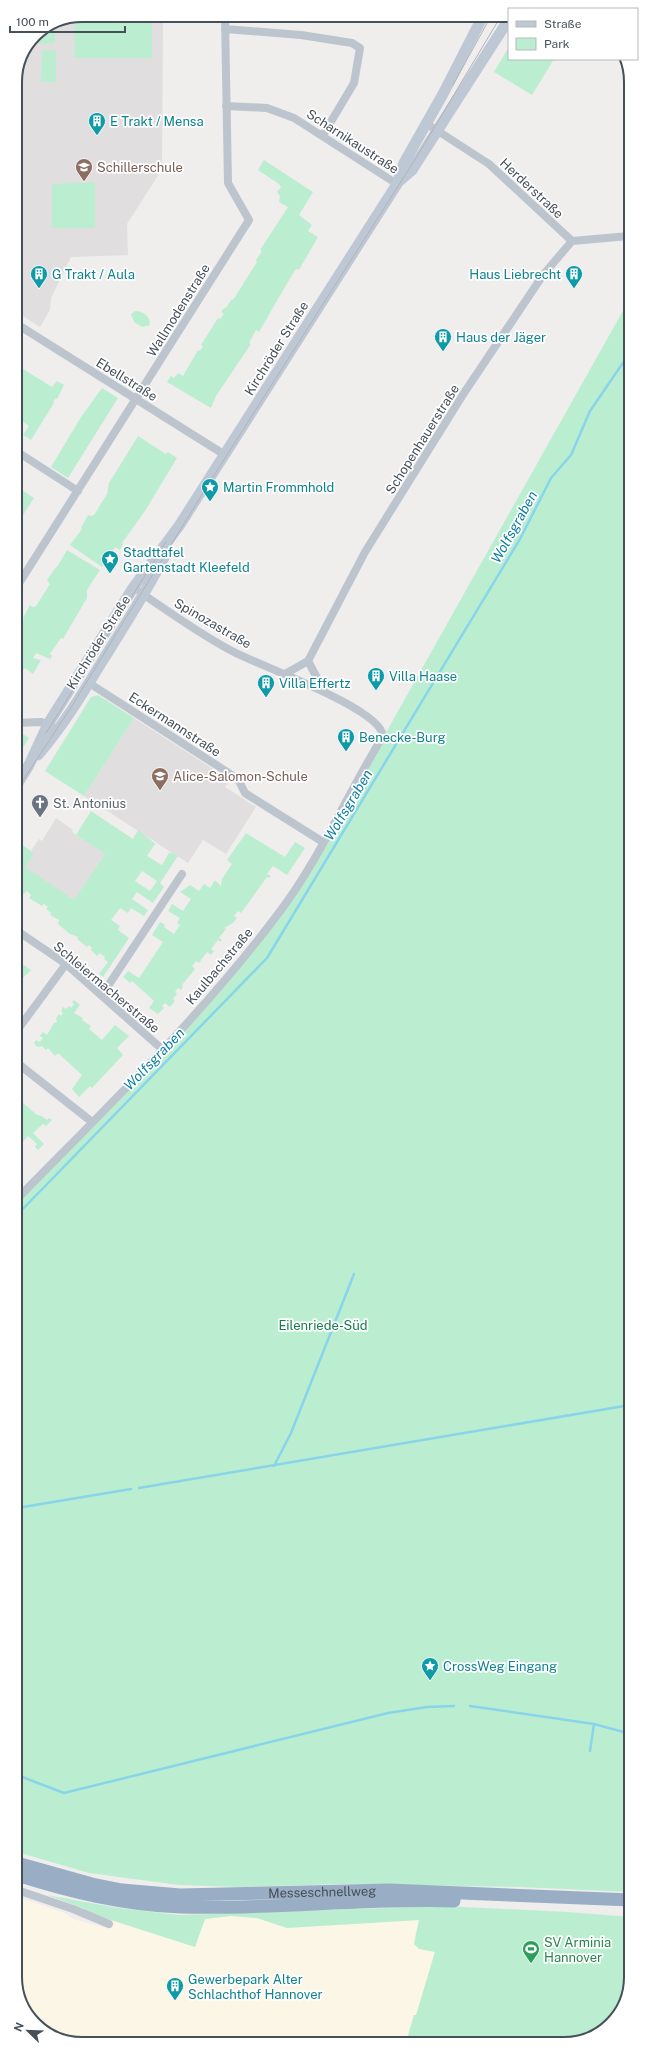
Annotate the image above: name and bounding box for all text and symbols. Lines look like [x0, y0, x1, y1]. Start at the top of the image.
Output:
scale bar [10, 8, 125, 34]
legend [508, 8, 638, 60]
text: 100 m [16, 15, 49, 29]
text: Straße [544, 17, 582, 31]
text: Park [544, 37, 570, 51]
street label: Scharnikaustraße [304, 106, 402, 177]
building icon: E Trakt / Mensa [87, 111, 107, 136]
place label: E Trakt / Mensa [110, 114, 204, 129]
street label: Herderstraße [497, 155, 566, 221]
school or university icon: Schillerschule [74, 157, 94, 182]
place label: Schillerschule [97, 160, 183, 175]
street label: Wallmodenstraße [144, 261, 213, 359]
building icon: G Trakt / Aula [29, 264, 49, 289]
building icon: Haus Liebrecht [564, 264, 584, 289]
place label: G Trakt / Aula [52, 267, 135, 282]
place label: Haus Liebrecht [469, 267, 561, 282]
street label: Kirchröder Straße [241, 299, 311, 398]
building icon: Haus der Jäger [433, 327, 453, 352]
place label: Haus der Jäger [456, 330, 546, 345]
street label: Ebellstraße [93, 355, 160, 404]
street label: Schopenhauerstraße [383, 382, 462, 497]
place icon: Martin Frommhold [200, 477, 220, 502]
place label: Martin Frommhold [223, 480, 334, 495]
water label: Wolfsgraben [488, 488, 540, 566]
place label: Stadttafel Gartenstadt Kleefeld [123, 545, 250, 575]
place icon: Stadttafel Gartenstadt Kleefeld [100, 549, 120, 574]
street label: Kirchröder Straße [63, 593, 133, 692]
street label: Spinozastraße [172, 595, 254, 652]
building icon: Villa Haase [366, 666, 386, 691]
place label: Villa Haase [389, 669, 457, 684]
building icon: Villa Effertz [256, 673, 276, 698]
place label: Villa Effertz [279, 676, 350, 691]
street label: Eckermannstraße [126, 689, 223, 760]
building icon: Benecke-Burg [336, 727, 356, 752]
place label: Benecke-Burg [359, 730, 446, 745]
school or university icon: Alice-Salomon-Schule [150, 766, 170, 791]
water label: Wolfsgraben [321, 766, 376, 843]
place label: Alice-Salomon-Schule [173, 769, 308, 784]
church icon: St. Antonius [30, 793, 50, 818]
place label: St. Antonius [53, 796, 126, 811]
street label: Kaulbachstraße [183, 925, 256, 1008]
street label: Schleiermacherstraße [51, 939, 163, 1036]
water label: Wolfsgraben [121, 1025, 188, 1093]
park label: Eilenriede-Süd [278, 1318, 368, 1333]
place icon: CrossWeg Eingang [420, 1656, 440, 1681]
place label: CrossWeg Eingang [443, 1659, 557, 1674]
street label: Messeschnellweg [268, 1883, 376, 1901]
place label: SV Arminia Hannover [544, 1935, 611, 1965]
sports icon: SV Arminia Hannover [521, 1939, 541, 1964]
place label: Gewerbepark Alter Schlachthof Hannover [188, 1972, 323, 2002]
building icon: Gewerbepark Alter Schlachthof Hannover [165, 1976, 185, 2001]
north arrow [8, 2011, 48, 2051]
text: N [12, 2021, 26, 2033]

